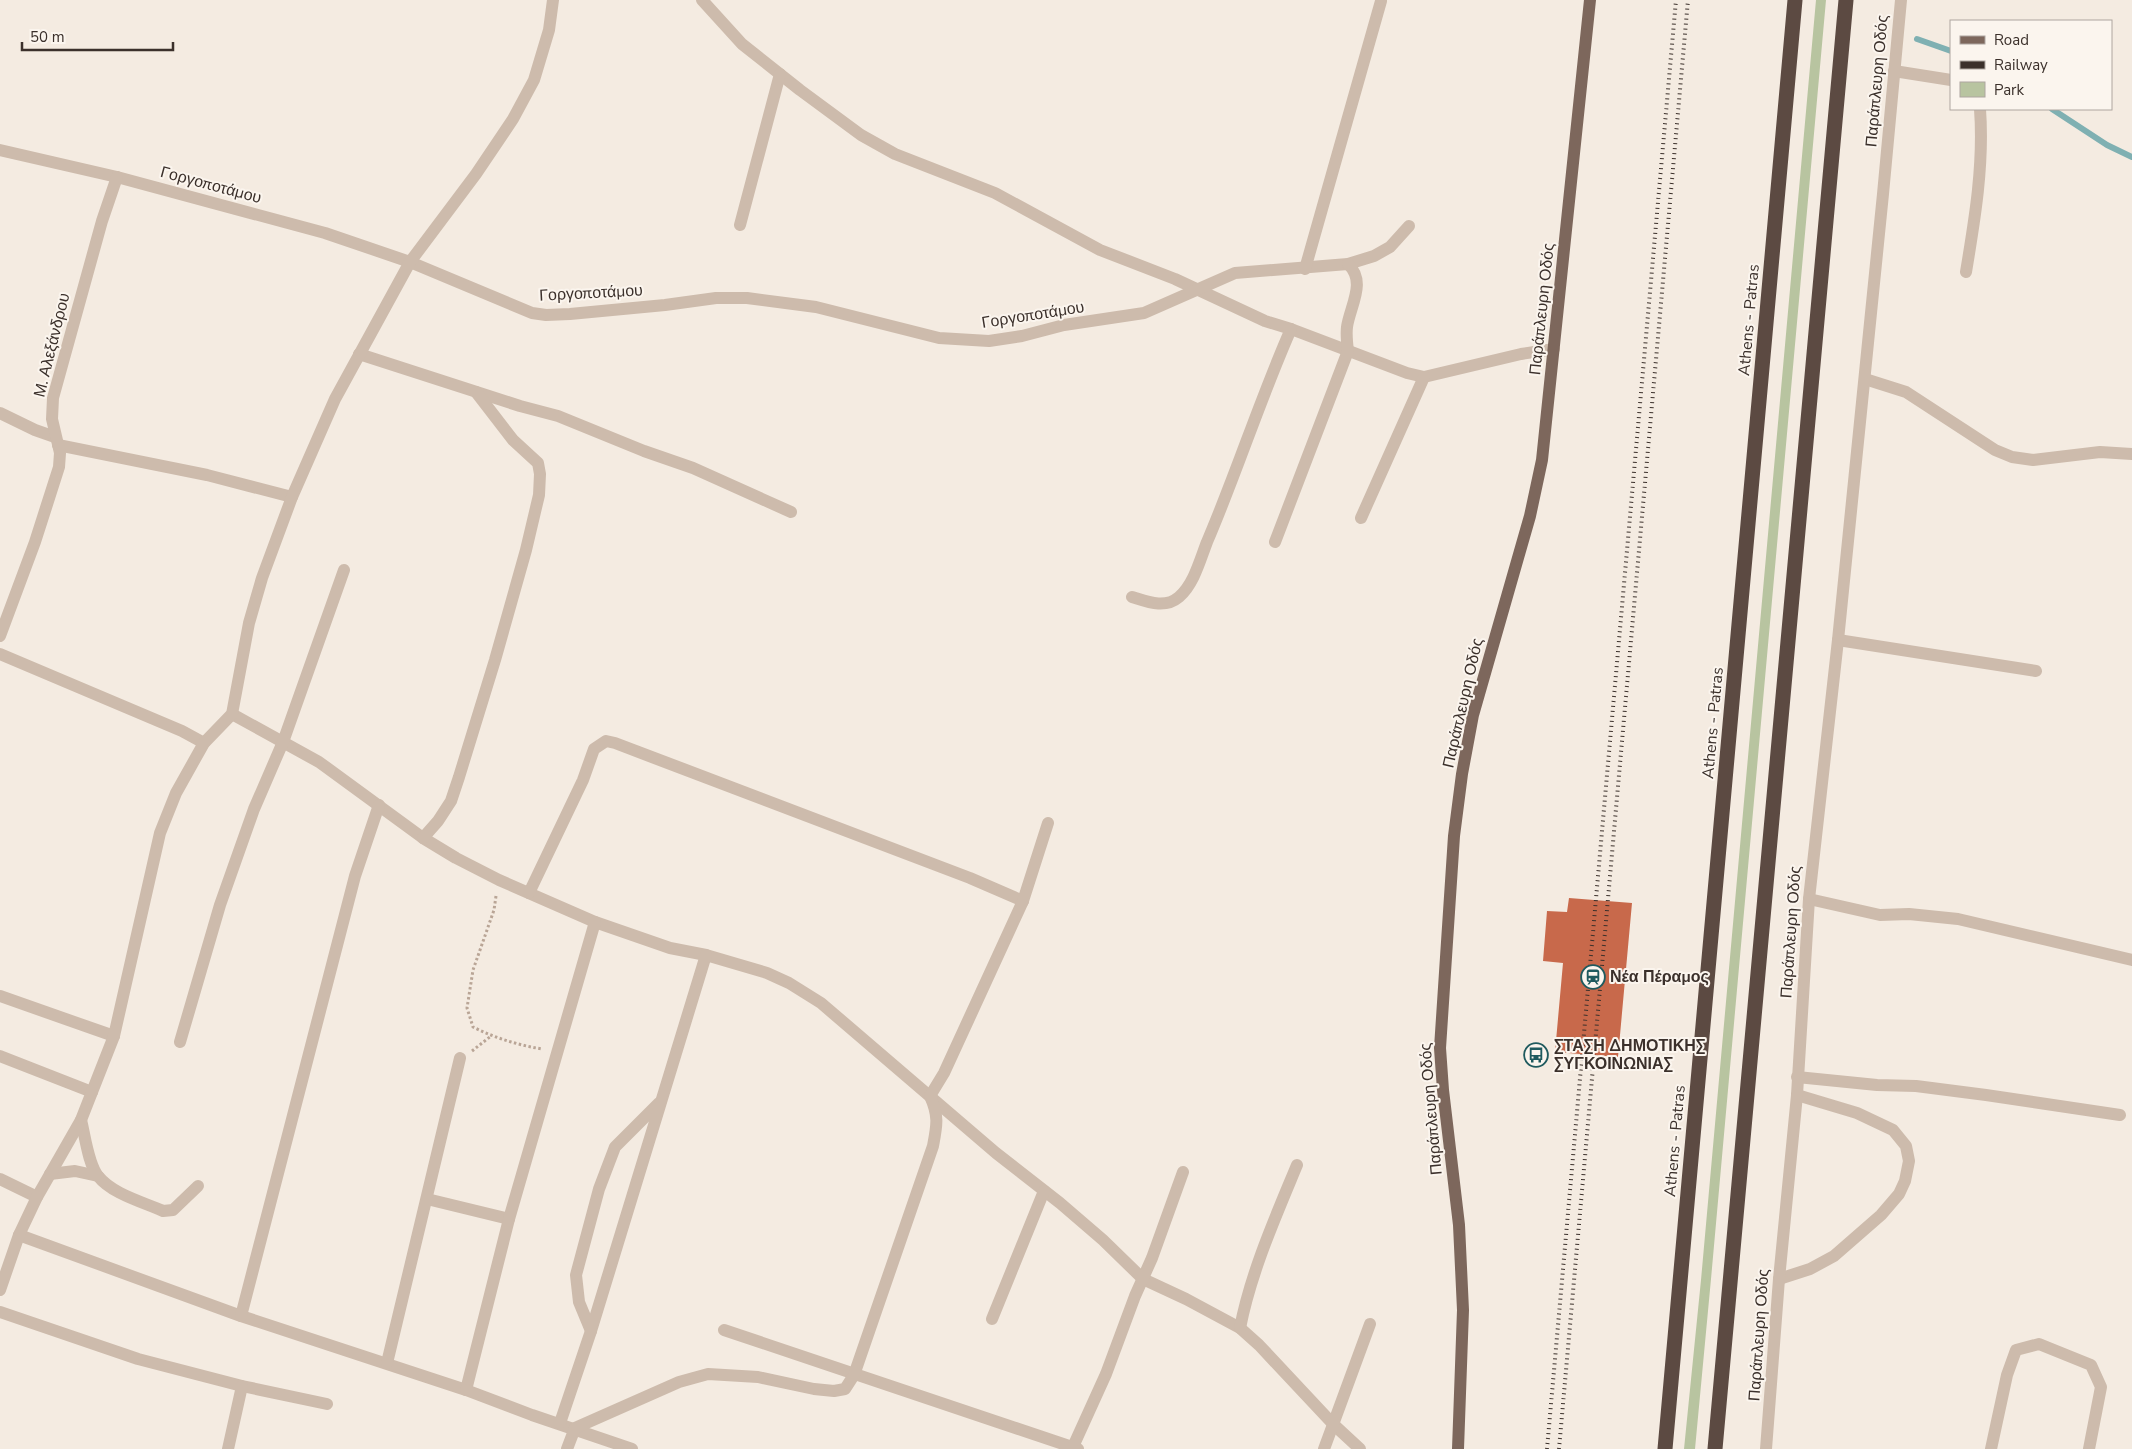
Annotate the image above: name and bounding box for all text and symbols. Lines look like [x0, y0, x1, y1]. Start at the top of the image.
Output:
street label: Παράπλευρη Οδός [1860, 14, 1894, 148]
scale bar [22, 20, 174, 52]
legend [1950, 20, 2112, 110]
text: 50 m [30, 27, 65, 47]
text: Road [1994, 30, 2029, 50]
text: Railway [1994, 55, 2048, 75]
text: Park [1994, 80, 2024, 100]
street label: Γοργοποτάμου [158, 161, 264, 209]
street label: Παράπλευρη Οδός [1524, 242, 1560, 376]
street label: Athens - Patras [1733, 263, 1765, 377]
street label: Γοργοποτάμου [539, 279, 643, 307]
street label: Μ. Αλεξάνδρου [28, 291, 76, 399]
street label: Γοργοποτάμου [980, 296, 1086, 334]
street label: Παράπλευρη Οδός [1437, 636, 1489, 770]
street label: Athens - Patras [1697, 666, 1729, 780]
street label: Παράπλευρη Οδός [1775, 865, 1807, 999]
station icon: Νέα Πέραμος [1580, 964, 1606, 990]
place label: Νέα Πέραμος [1610, 966, 1709, 988]
place label: ΣΤΑΣΗ ΔΗΜΟΤΙΚΗΣ ΣΥΓΚΟΙΝΩΝΙΑΣ [1554, 1035, 1706, 1075]
street label: Παράπλευρη Οδός [1414, 1042, 1448, 1176]
bus stop icon: ΣΤΑΣΗ ΔΗΜΟΤΙΚΗΣ ΣΥΓΚΟΙΝΩΝΙΑΣ [1523, 1042, 1549, 1068]
street label: Athens - Patras [1659, 1084, 1691, 1198]
street label: Παράπλευρη Οδός [1743, 1268, 1775, 1402]

